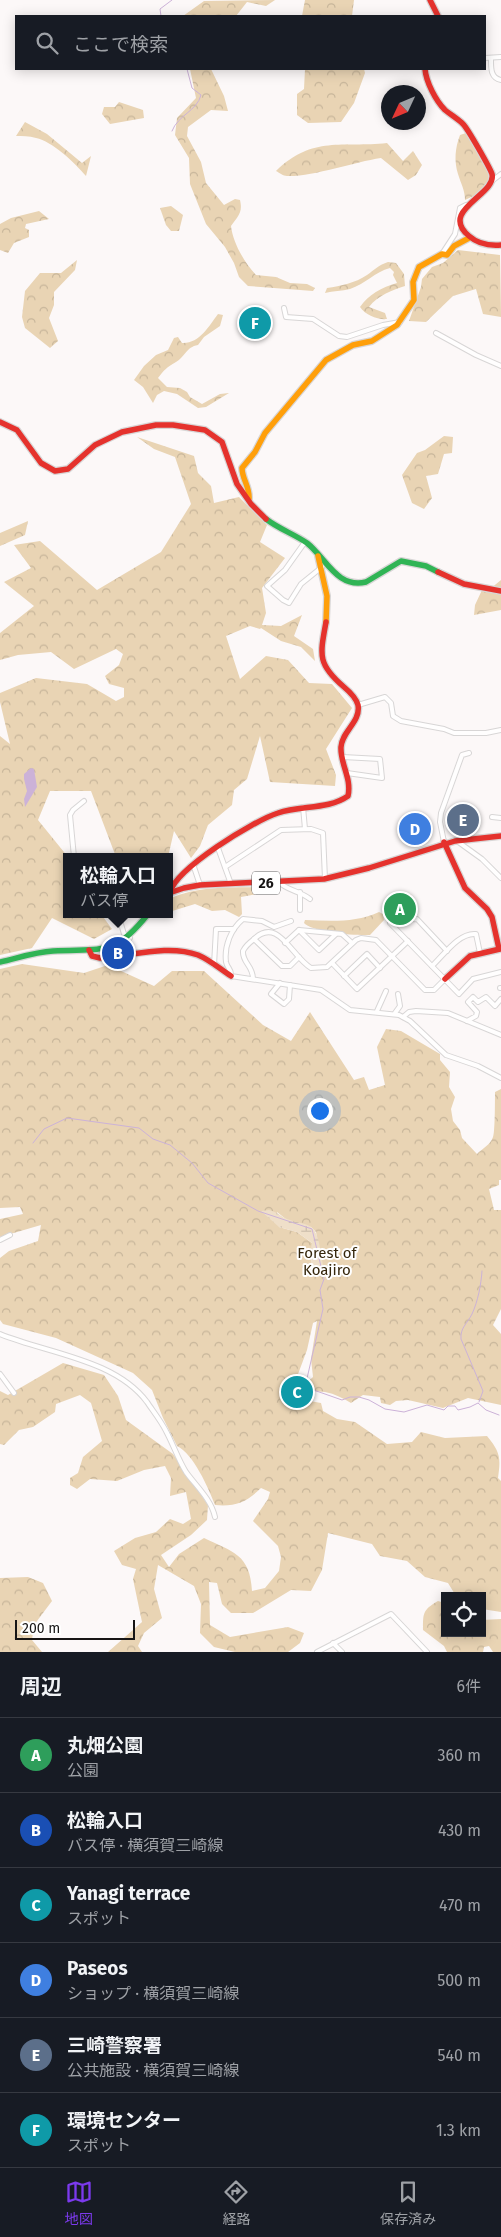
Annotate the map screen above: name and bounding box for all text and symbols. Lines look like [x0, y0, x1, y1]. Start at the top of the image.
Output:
search box [15, 15, 486, 70]
icon: search [33, 29, 61, 57]
text: ここで検索 [73, 33, 168, 56]
north arrow [381, 85, 426, 130]
pin: F [239, 304, 271, 342]
pin: E [447, 801, 479, 839]
pin: D [399, 810, 431, 848]
popup [63, 853, 173, 918]
text: 松輪入口 [80, 864, 156, 887]
road number: 26 [252, 871, 280, 894]
pin: A [384, 890, 416, 928]
text: バス停 [80, 891, 128, 910]
pin: B [102, 934, 134, 972]
your location [307, 1098, 333, 1124]
park label: Forest of Koajiro [297, 1244, 358, 1279]
pin: C [281, 1373, 313, 1411]
map controls [441, 1592, 486, 1637]
button: locate [441, 1592, 486, 1637]
scale bar [15, 1617, 135, 1640]
text: 200 m [22, 1620, 60, 1637]
text: 周辺 [20, 1674, 62, 1700]
text: 6件 [456, 1677, 481, 1696]
text: 丸畑公園 [67, 1734, 143, 1757]
text: A [31, 1746, 41, 1765]
text: 360 m [438, 1746, 481, 1765]
text: 公園 [67, 1761, 99, 1780]
text: 松輪入口 [67, 1809, 143, 1832]
text: B [31, 1821, 41, 1840]
text: 430 m [438, 1821, 481, 1840]
text: バス停 · 横須賀三崎線 [67, 1836, 223, 1855]
text: Yanagi terrace [67, 1882, 190, 1905]
text: C [31, 1896, 41, 1915]
text: 470 m [439, 1896, 481, 1915]
text: スポット [67, 1909, 131, 1928]
text: Paseos [67, 1957, 128, 1980]
text: D [31, 1971, 41, 1990]
text: 500 m [437, 1971, 481, 1990]
text: ショップ · 横須賀三崎線 [67, 1984, 239, 2003]
text: 三崎警察署 [67, 2034, 162, 2057]
text: E [32, 2046, 40, 2065]
text: 540 m [438, 2046, 481, 2065]
text: 公共施設 · 横須賀三崎線 [67, 2061, 239, 2080]
text: 環境センター [67, 2109, 181, 2132]
text: F [32, 2121, 40, 2140]
text: 1.3 km [436, 2121, 481, 2140]
text: スポット [67, 2136, 131, 2155]
tab: 地図 [65, 2178, 93, 2228]
tab: 経路 [222, 2178, 250, 2228]
tab: 保存済み [380, 2178, 436, 2228]

